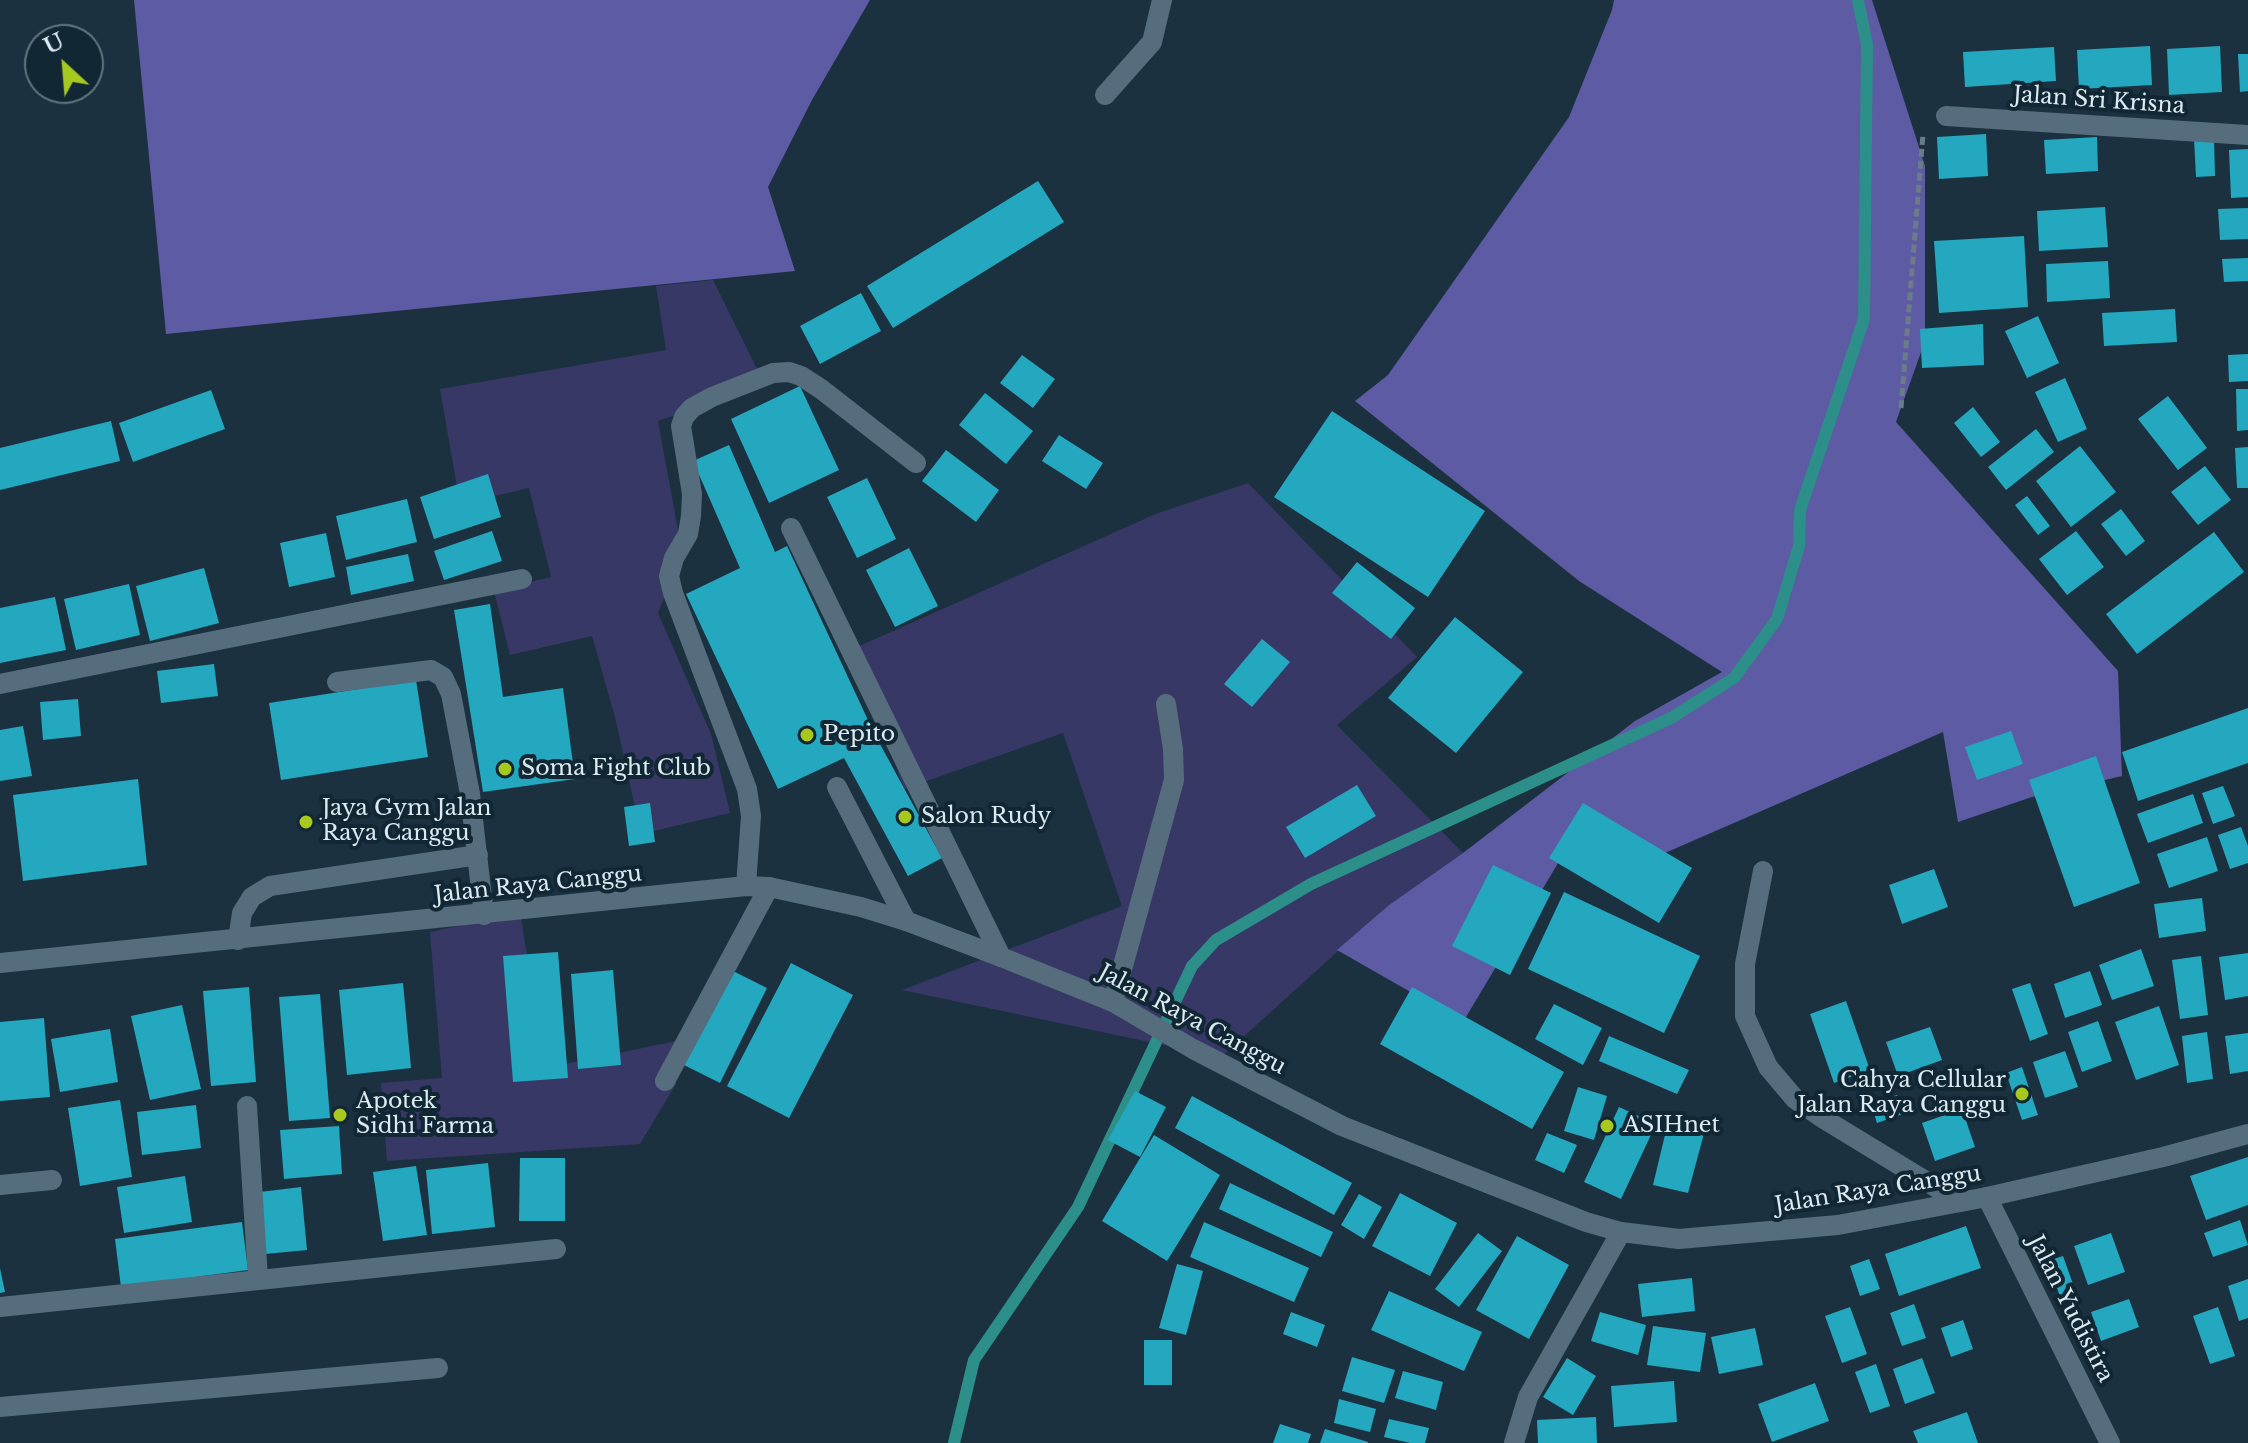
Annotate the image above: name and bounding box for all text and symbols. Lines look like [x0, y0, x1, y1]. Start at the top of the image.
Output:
north arrow [24, 24, 104, 104]
text: U [40, 27, 69, 60]
street label: Jalan Sri Krisna [2012, 82, 2186, 120]
place label: Pepito [823, 722, 895, 748]
marker: Pepito [798, 726, 816, 744]
place label: Soma Fight Club [521, 756, 711, 782]
marker: Soma Fight Club [496, 760, 514, 778]
place label: Jaya Gym Jalan Raya Canggu [322, 796, 491, 848]
place label: Salon Rudy [921, 804, 1051, 830]
marker: Salon Rudy [896, 808, 914, 826]
marker: Jaya Gym Jalan Raya Canggu [297, 813, 315, 831]
street label: Jalan Raya Canggu [433, 861, 643, 909]
street label: Jalan Raya Canggu [1094, 959, 1290, 1081]
place label: Cahya Cellular Jalan Raya Canggu [1798, 1068, 2006, 1120]
marker: Cahya Cellular Jalan Raya Canggu [2013, 1085, 2031, 1103]
place label: Apotek Sidhi Farma [356, 1089, 494, 1140]
marker: Apotek Sidhi Farma [331, 1106, 349, 1124]
place label: ASIHnet [1623, 1113, 1720, 1139]
marker: ASIHnet [1598, 1117, 1616, 1135]
street label: Jalan Raya Canggu [1773, 1161, 1983, 1219]
street label: Jalan Yudistira [2022, 1231, 2118, 1387]

